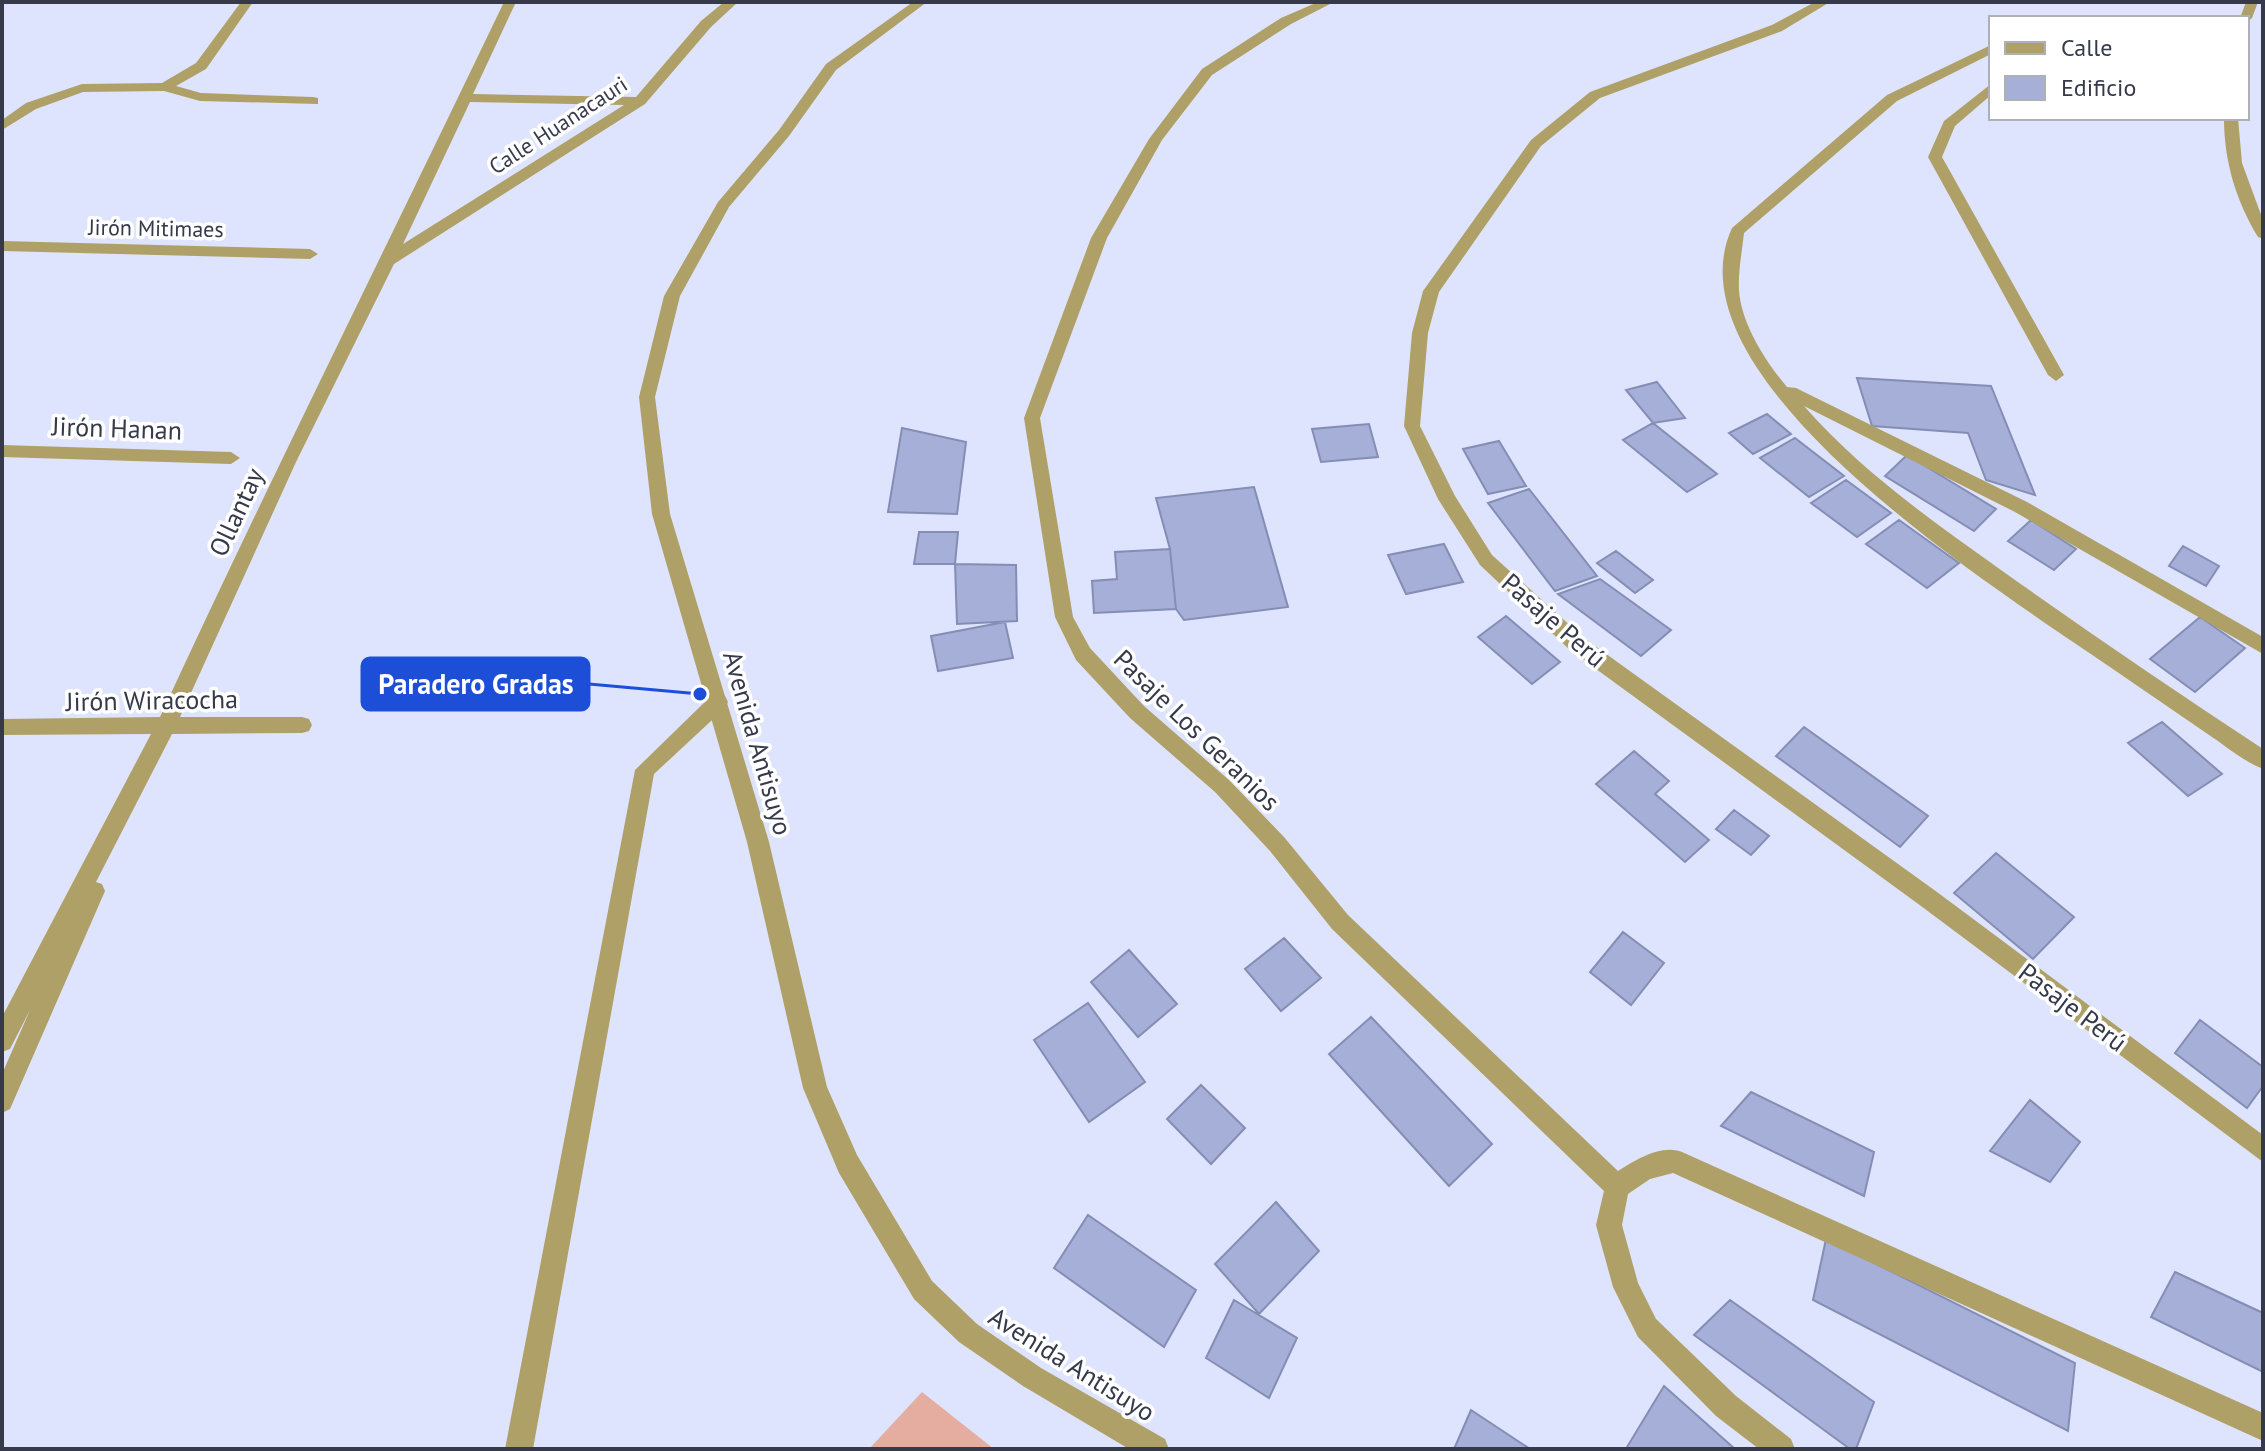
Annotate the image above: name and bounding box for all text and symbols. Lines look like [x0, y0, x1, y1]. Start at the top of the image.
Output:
legend [1989, 16, 2249, 120]
text: Calle [2061, 32, 2112, 63]
street label: Calle Huanacauri [483, 70, 633, 180]
text: Edificio [2061, 72, 2136, 103]
street label: Jirón Mitimaes [87, 213, 224, 243]
street label: Jirón Hanan [50, 409, 183, 447]
street label: Ollantay [201, 462, 271, 562]
street label: Pasaje Perú [1495, 566, 1613, 674]
street label: Pasaje Los Geranios [1107, 642, 1287, 818]
street label: Avenida Antisuyo [716, 647, 800, 839]
callout: Paradero Gradas [362, 658, 589, 710]
text: Paradero Gradas [378, 665, 574, 702]
street label: Jirón Wiracocha [65, 682, 238, 718]
street label: Pasaje Perú [2012, 956, 2134, 1058]
street label: Avenida Antisuyo [983, 1300, 1161, 1428]

